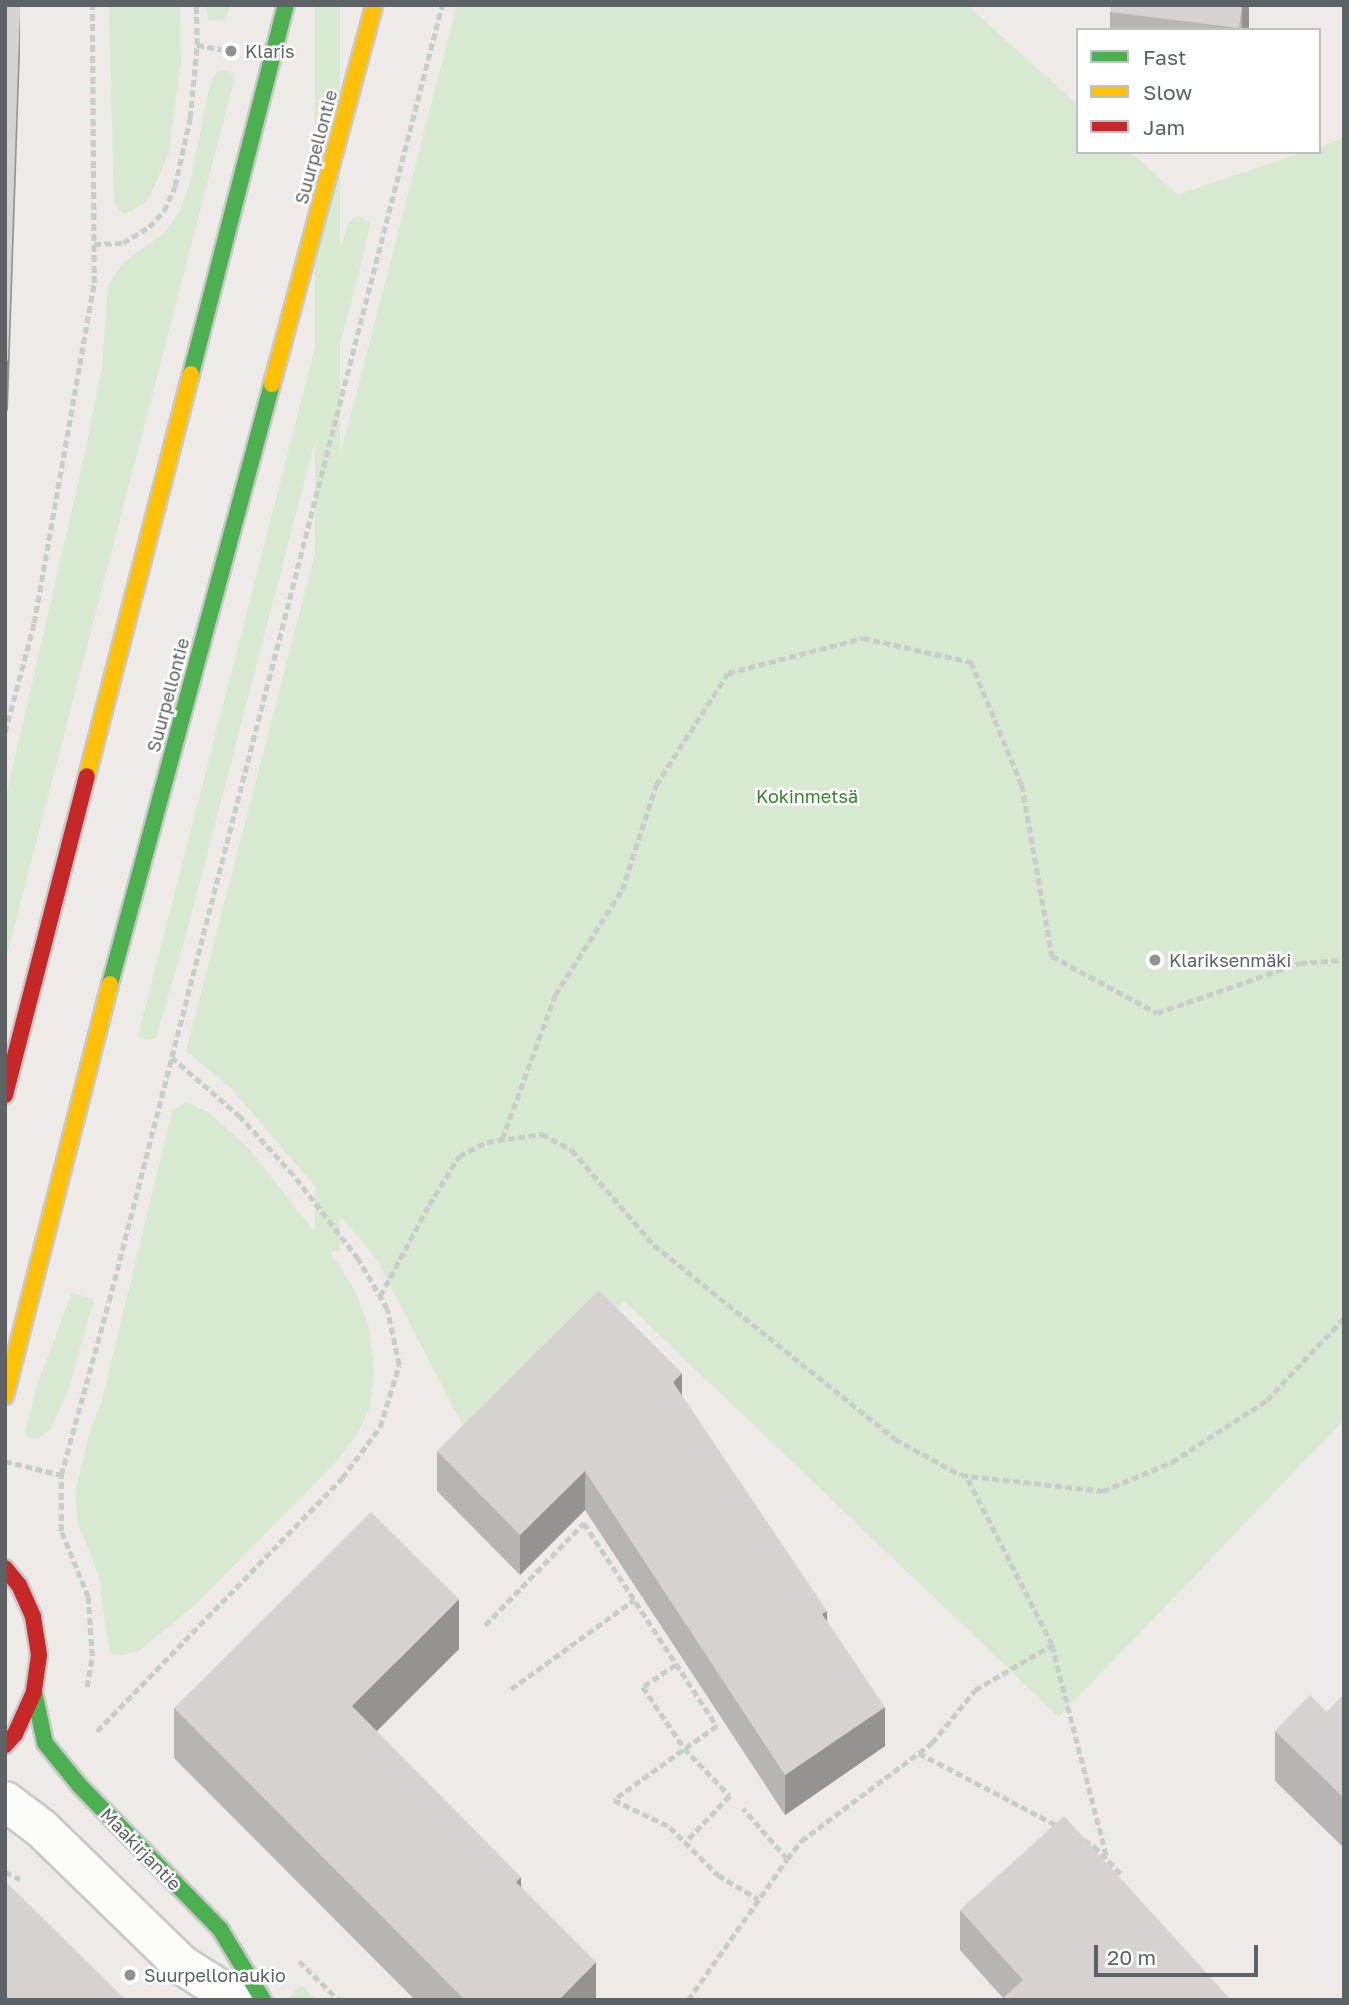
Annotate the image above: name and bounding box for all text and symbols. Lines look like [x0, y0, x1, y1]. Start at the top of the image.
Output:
legend [1076, 28, 1321, 154]
place label: Klaris [245, 40, 295, 62]
marker: Klaris [223, 43, 239, 59]
text: Fast [1143, 44, 1186, 70]
text: Slow [1143, 79, 1192, 105]
street label: Suurpellontie [290, 88, 342, 206]
text: Jam [1143, 114, 1185, 140]
street label: Suurpellontie [142, 636, 194, 754]
park label: Kokinmetsä [756, 785, 858, 807]
place label: Klariksenmäki [1169, 949, 1291, 971]
marker: Klariksenmäki [1147, 952, 1163, 968]
street label: Maakirjantie [96, 1803, 186, 1895]
scale bar [1097, 1932, 1262, 1976]
text: 20 m [1107, 1944, 1156, 1970]
place label: Suurpellonaukio [144, 1964, 286, 1986]
marker: Suurpellonaukio [122, 1967, 138, 1983]

